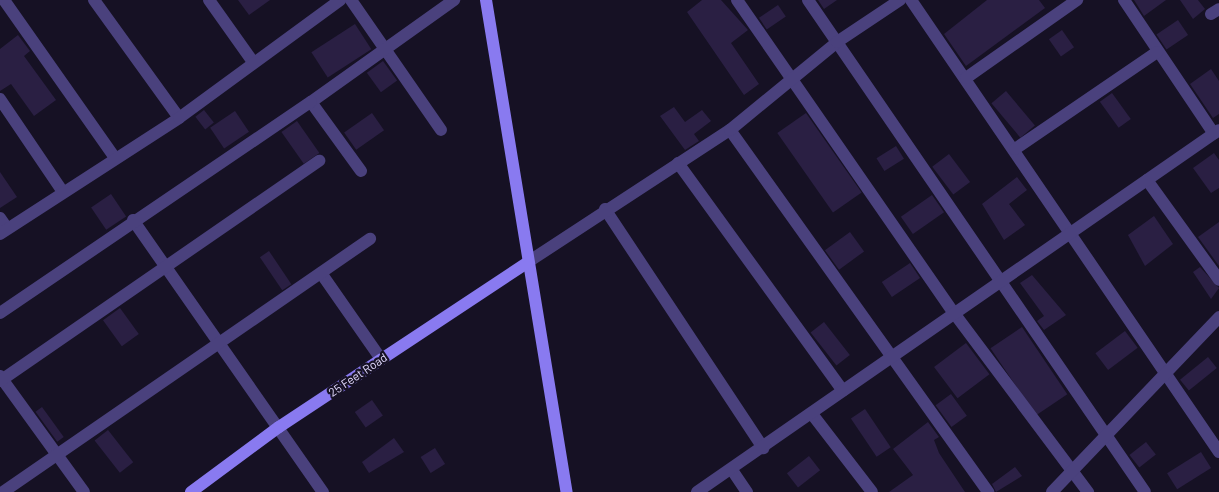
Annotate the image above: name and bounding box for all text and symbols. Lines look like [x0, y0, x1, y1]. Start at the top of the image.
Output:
street label: 25 Feet Road [326, 350, 390, 400]

